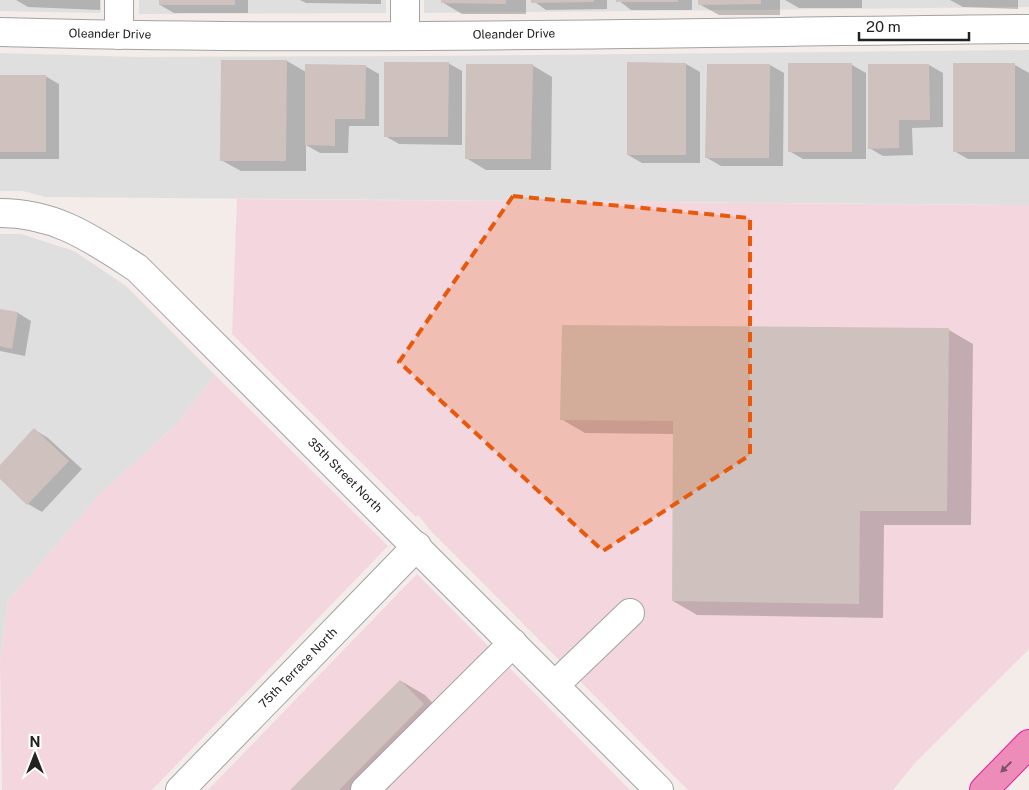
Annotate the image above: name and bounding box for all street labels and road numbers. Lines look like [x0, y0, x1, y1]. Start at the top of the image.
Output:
street label: Oleander Drive [69, 26, 152, 42]
street label: Oleander Drive [473, 26, 556, 42]
street label: 35th Street North [305, 435, 385, 515]
street label: 75th Terrace North [256, 625, 340, 711]

